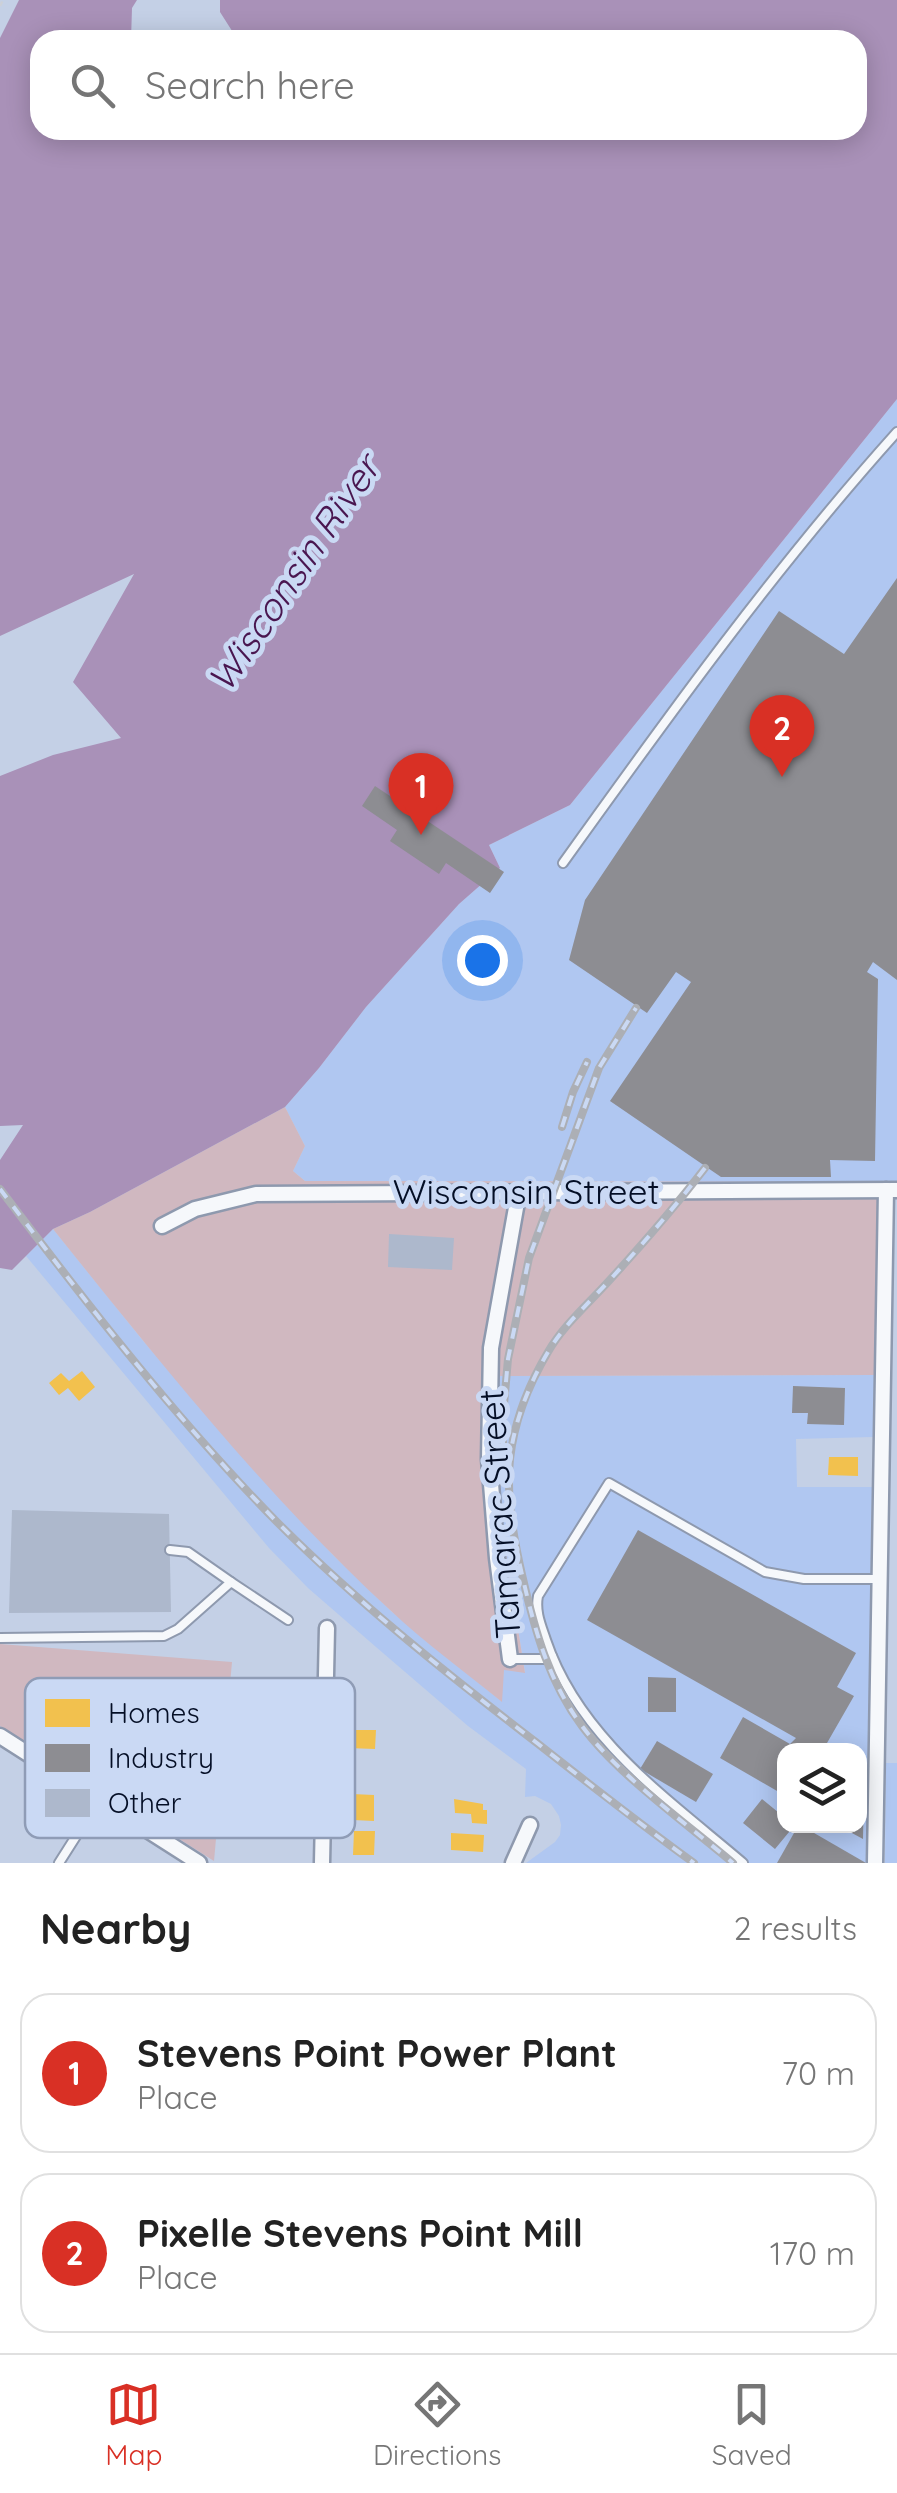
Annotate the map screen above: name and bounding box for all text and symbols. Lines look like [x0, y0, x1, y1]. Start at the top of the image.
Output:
search box [30, 30, 867, 140]
icon: search [65, 58, 120, 113]
text: Search here [145, 61, 355, 109]
water label: Wisconsin River [196, 442, 392, 701]
pin: 2 [750, 694, 814, 777]
pin: 1 [388, 752, 454, 835]
your location [457, 935, 508, 986]
street label: Wisconsin Street [393, 1169, 659, 1213]
street label: Tamarac Street [468, 1388, 530, 1640]
legend [25, 1678, 355, 1838]
text: Homes [108, 1695, 200, 1730]
text: Industry [108, 1740, 214, 1775]
map controls [777, 1743, 867, 1833]
button: layers [777, 1743, 867, 1833]
text: Other [108, 1785, 182, 1820]
text: Nearby [40, 1902, 191, 1955]
text: 2 results [734, 1908, 857, 1948]
text: Stevens Point Power Plant [137, 2029, 617, 2077]
text: 1 [68, 2053, 81, 2093]
text: 70 m [782, 2053, 855, 2093]
text: Place [137, 2077, 217, 2117]
text: Pixelle Stevens Point Mill [137, 2209, 583, 2257]
text: 2 [65, 2233, 84, 2273]
text: 170 m [770, 2233, 855, 2273]
text: Place [137, 2257, 217, 2297]
tab: Map [105, 2377, 162, 2472]
tab: Directions [373, 2377, 501, 2472]
tab: Saved [712, 2377, 792, 2472]

